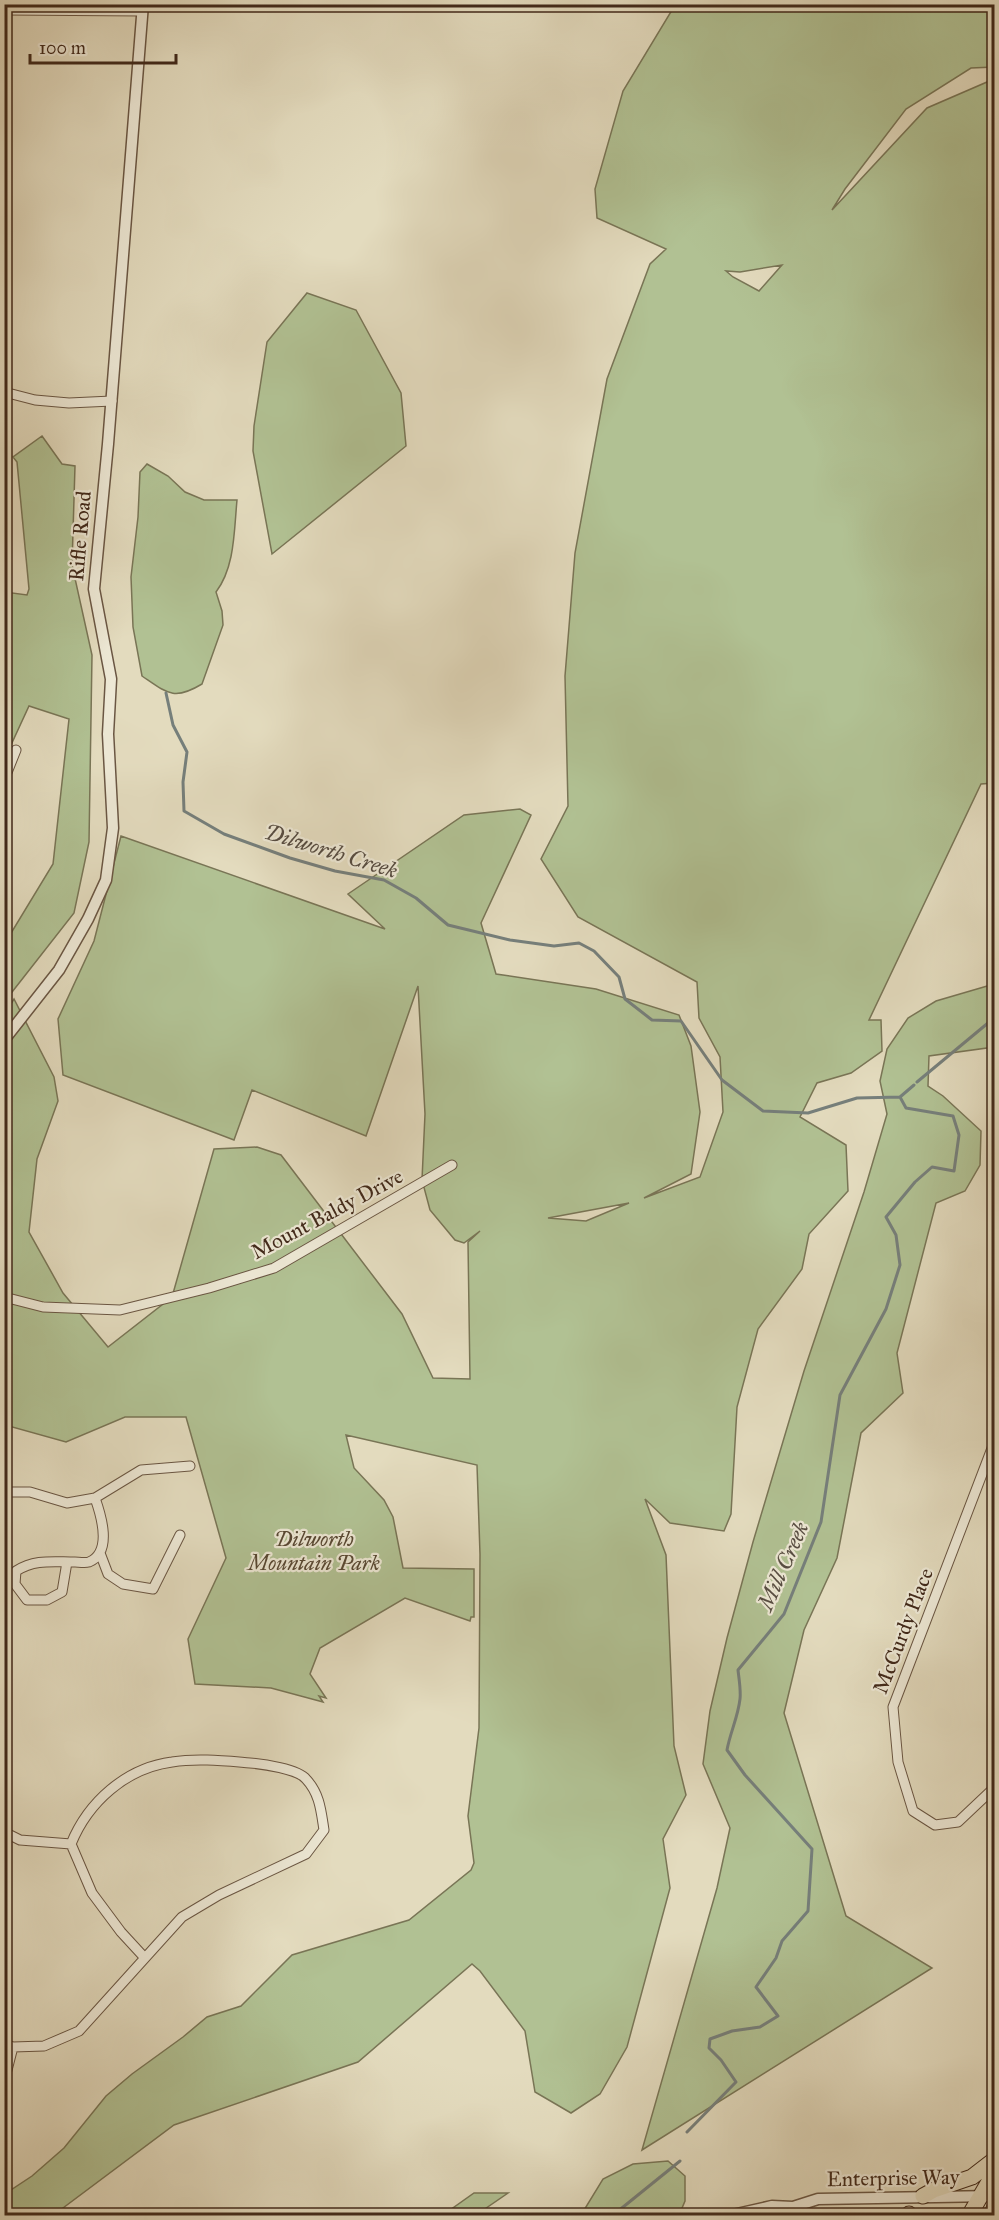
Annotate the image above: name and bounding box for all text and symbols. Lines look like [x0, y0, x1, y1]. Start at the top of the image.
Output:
scale bar [30, 27, 176, 65]
text: 100 m [39, 37, 86, 59]
street label: Rifle Road [63, 489, 97, 582]
water label: Dilworth Creek [261, 818, 401, 884]
street label: Mount Baldy Drive [247, 1163, 408, 1265]
water label: Mill Creek [751, 1517, 815, 1616]
park label: Dilworth Mountain Park [246, 1526, 381, 1576]
street label: McCurdy Place [867, 1564, 939, 1698]
street label: Enterprise Way [826, 2164, 961, 2192]

